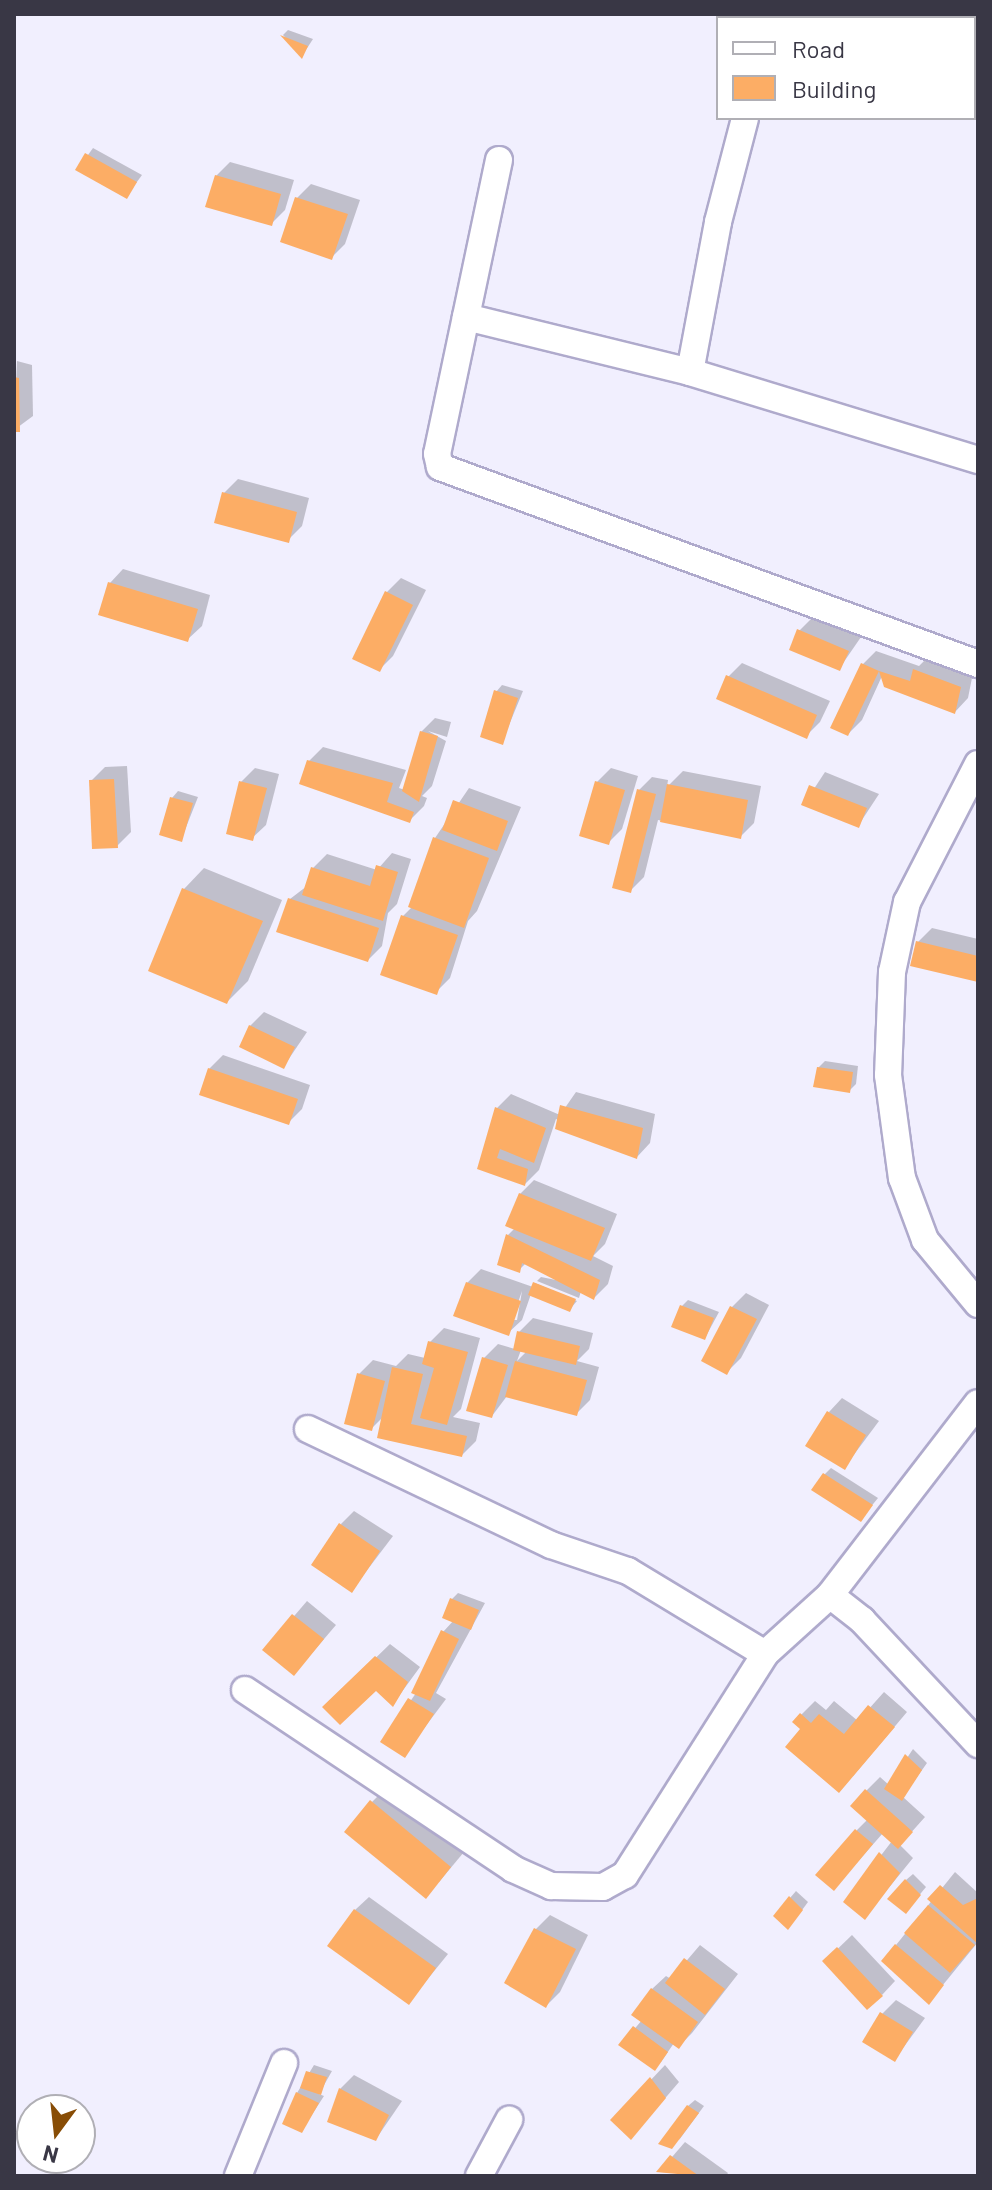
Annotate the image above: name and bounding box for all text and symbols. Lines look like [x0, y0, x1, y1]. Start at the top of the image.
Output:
legend [716, 16, 976, 120]
text: Road [792, 34, 845, 63]
text: Building [792, 74, 876, 103]
north arrow [16, 2094, 96, 2174]
text: N [40, 2141, 61, 2170]

